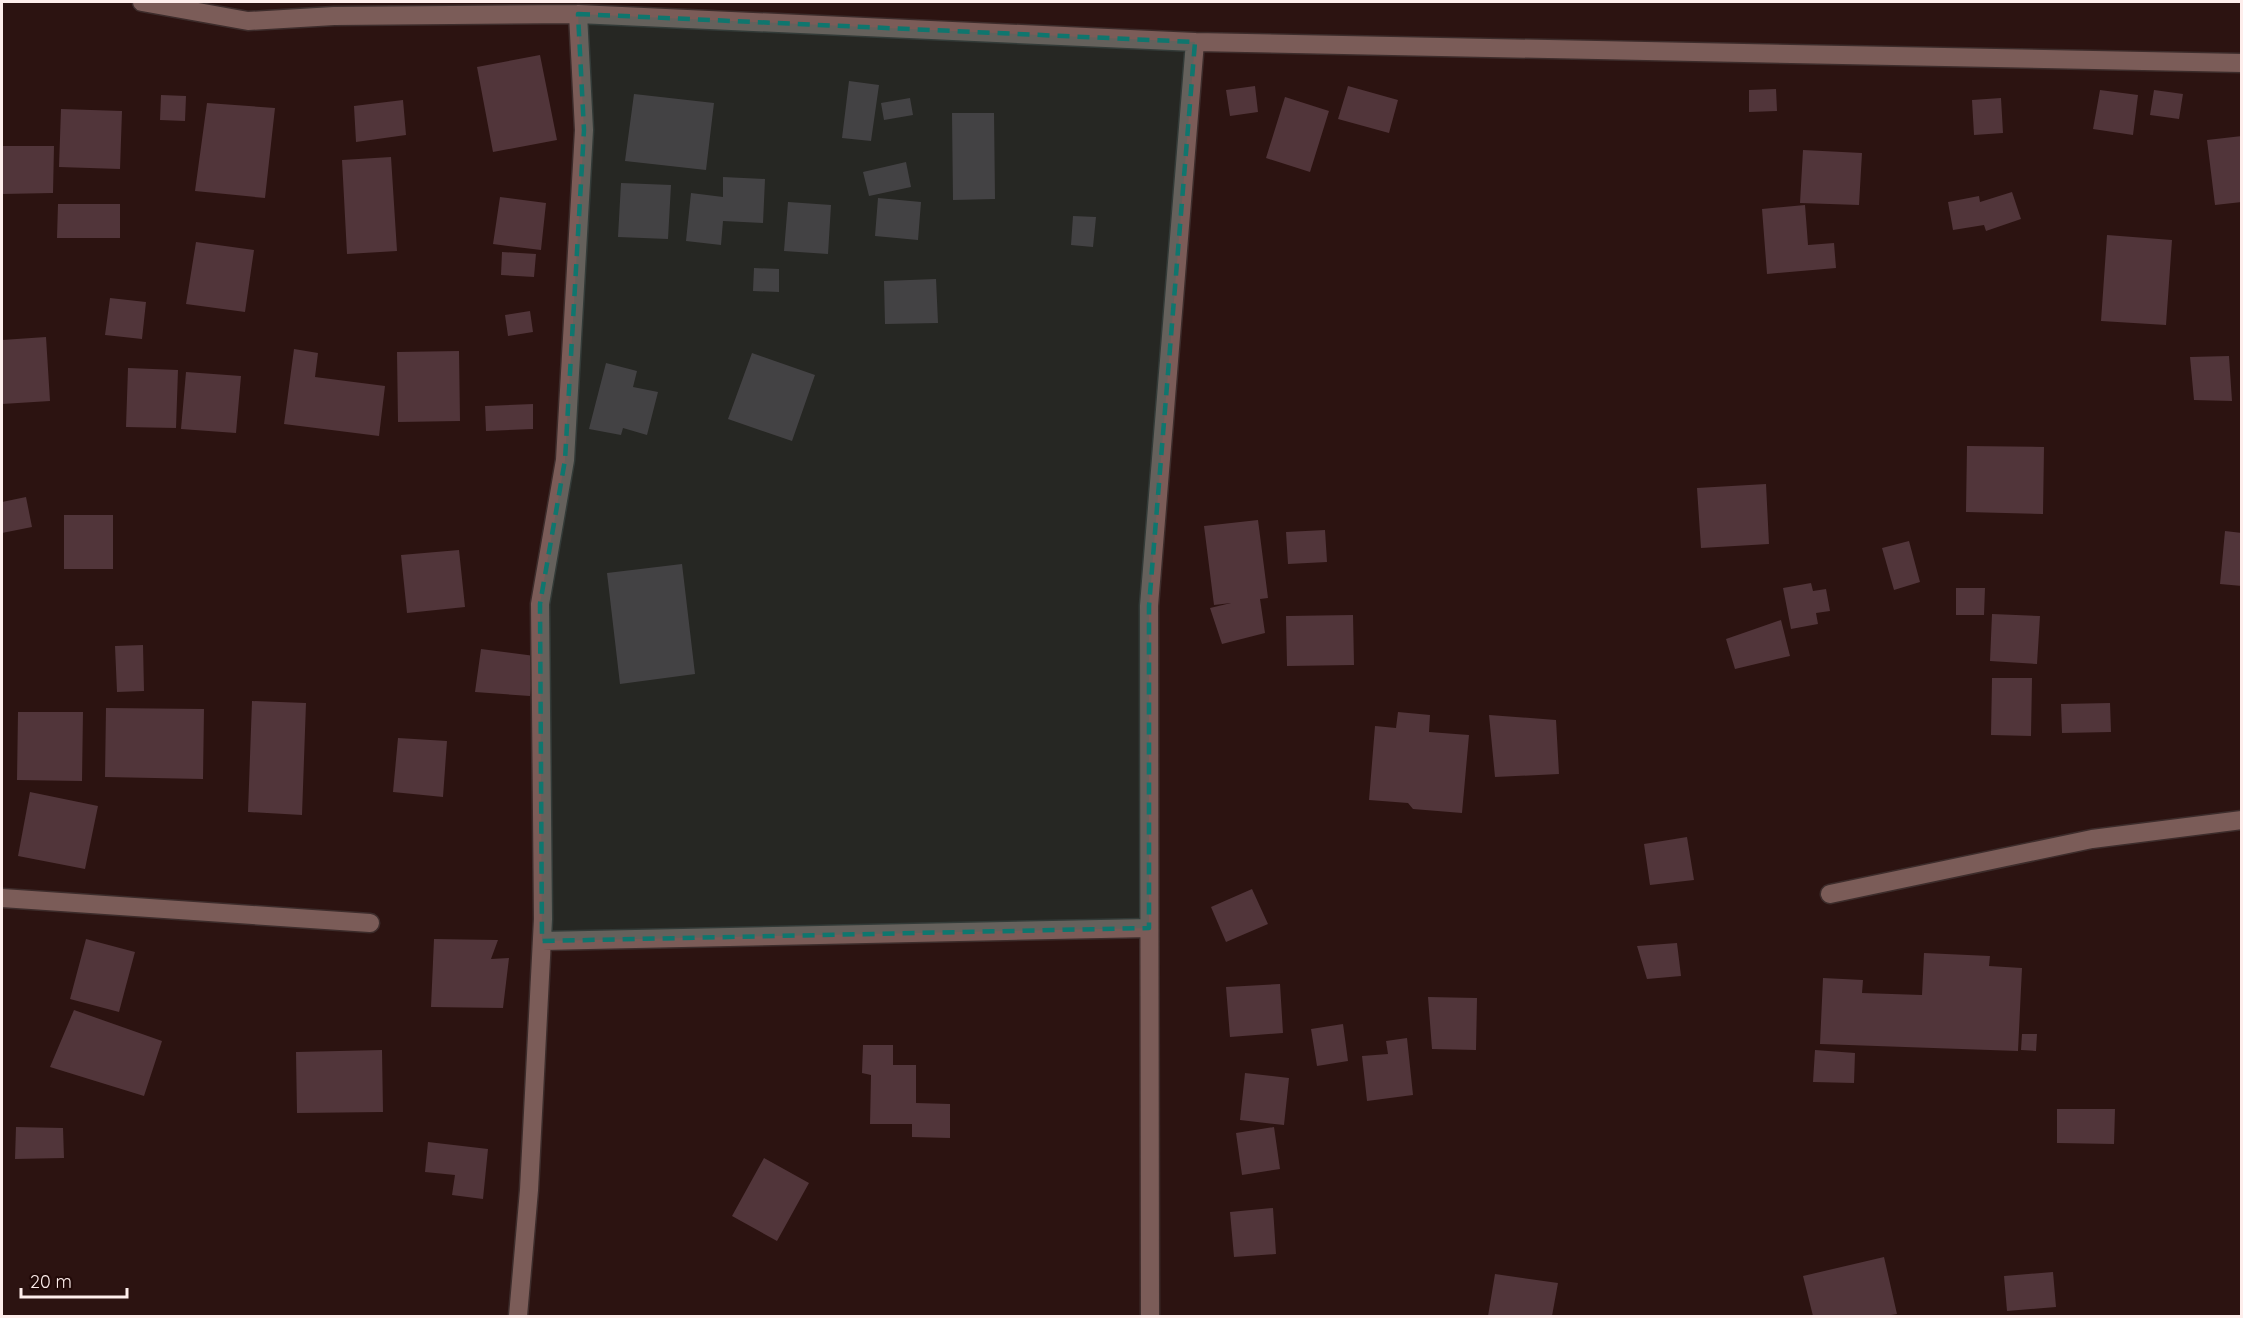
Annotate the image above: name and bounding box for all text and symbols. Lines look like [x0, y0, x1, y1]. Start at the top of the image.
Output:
scale bar [21, 1261, 128, 1299]
text: 20 m [30, 1270, 72, 1293]

